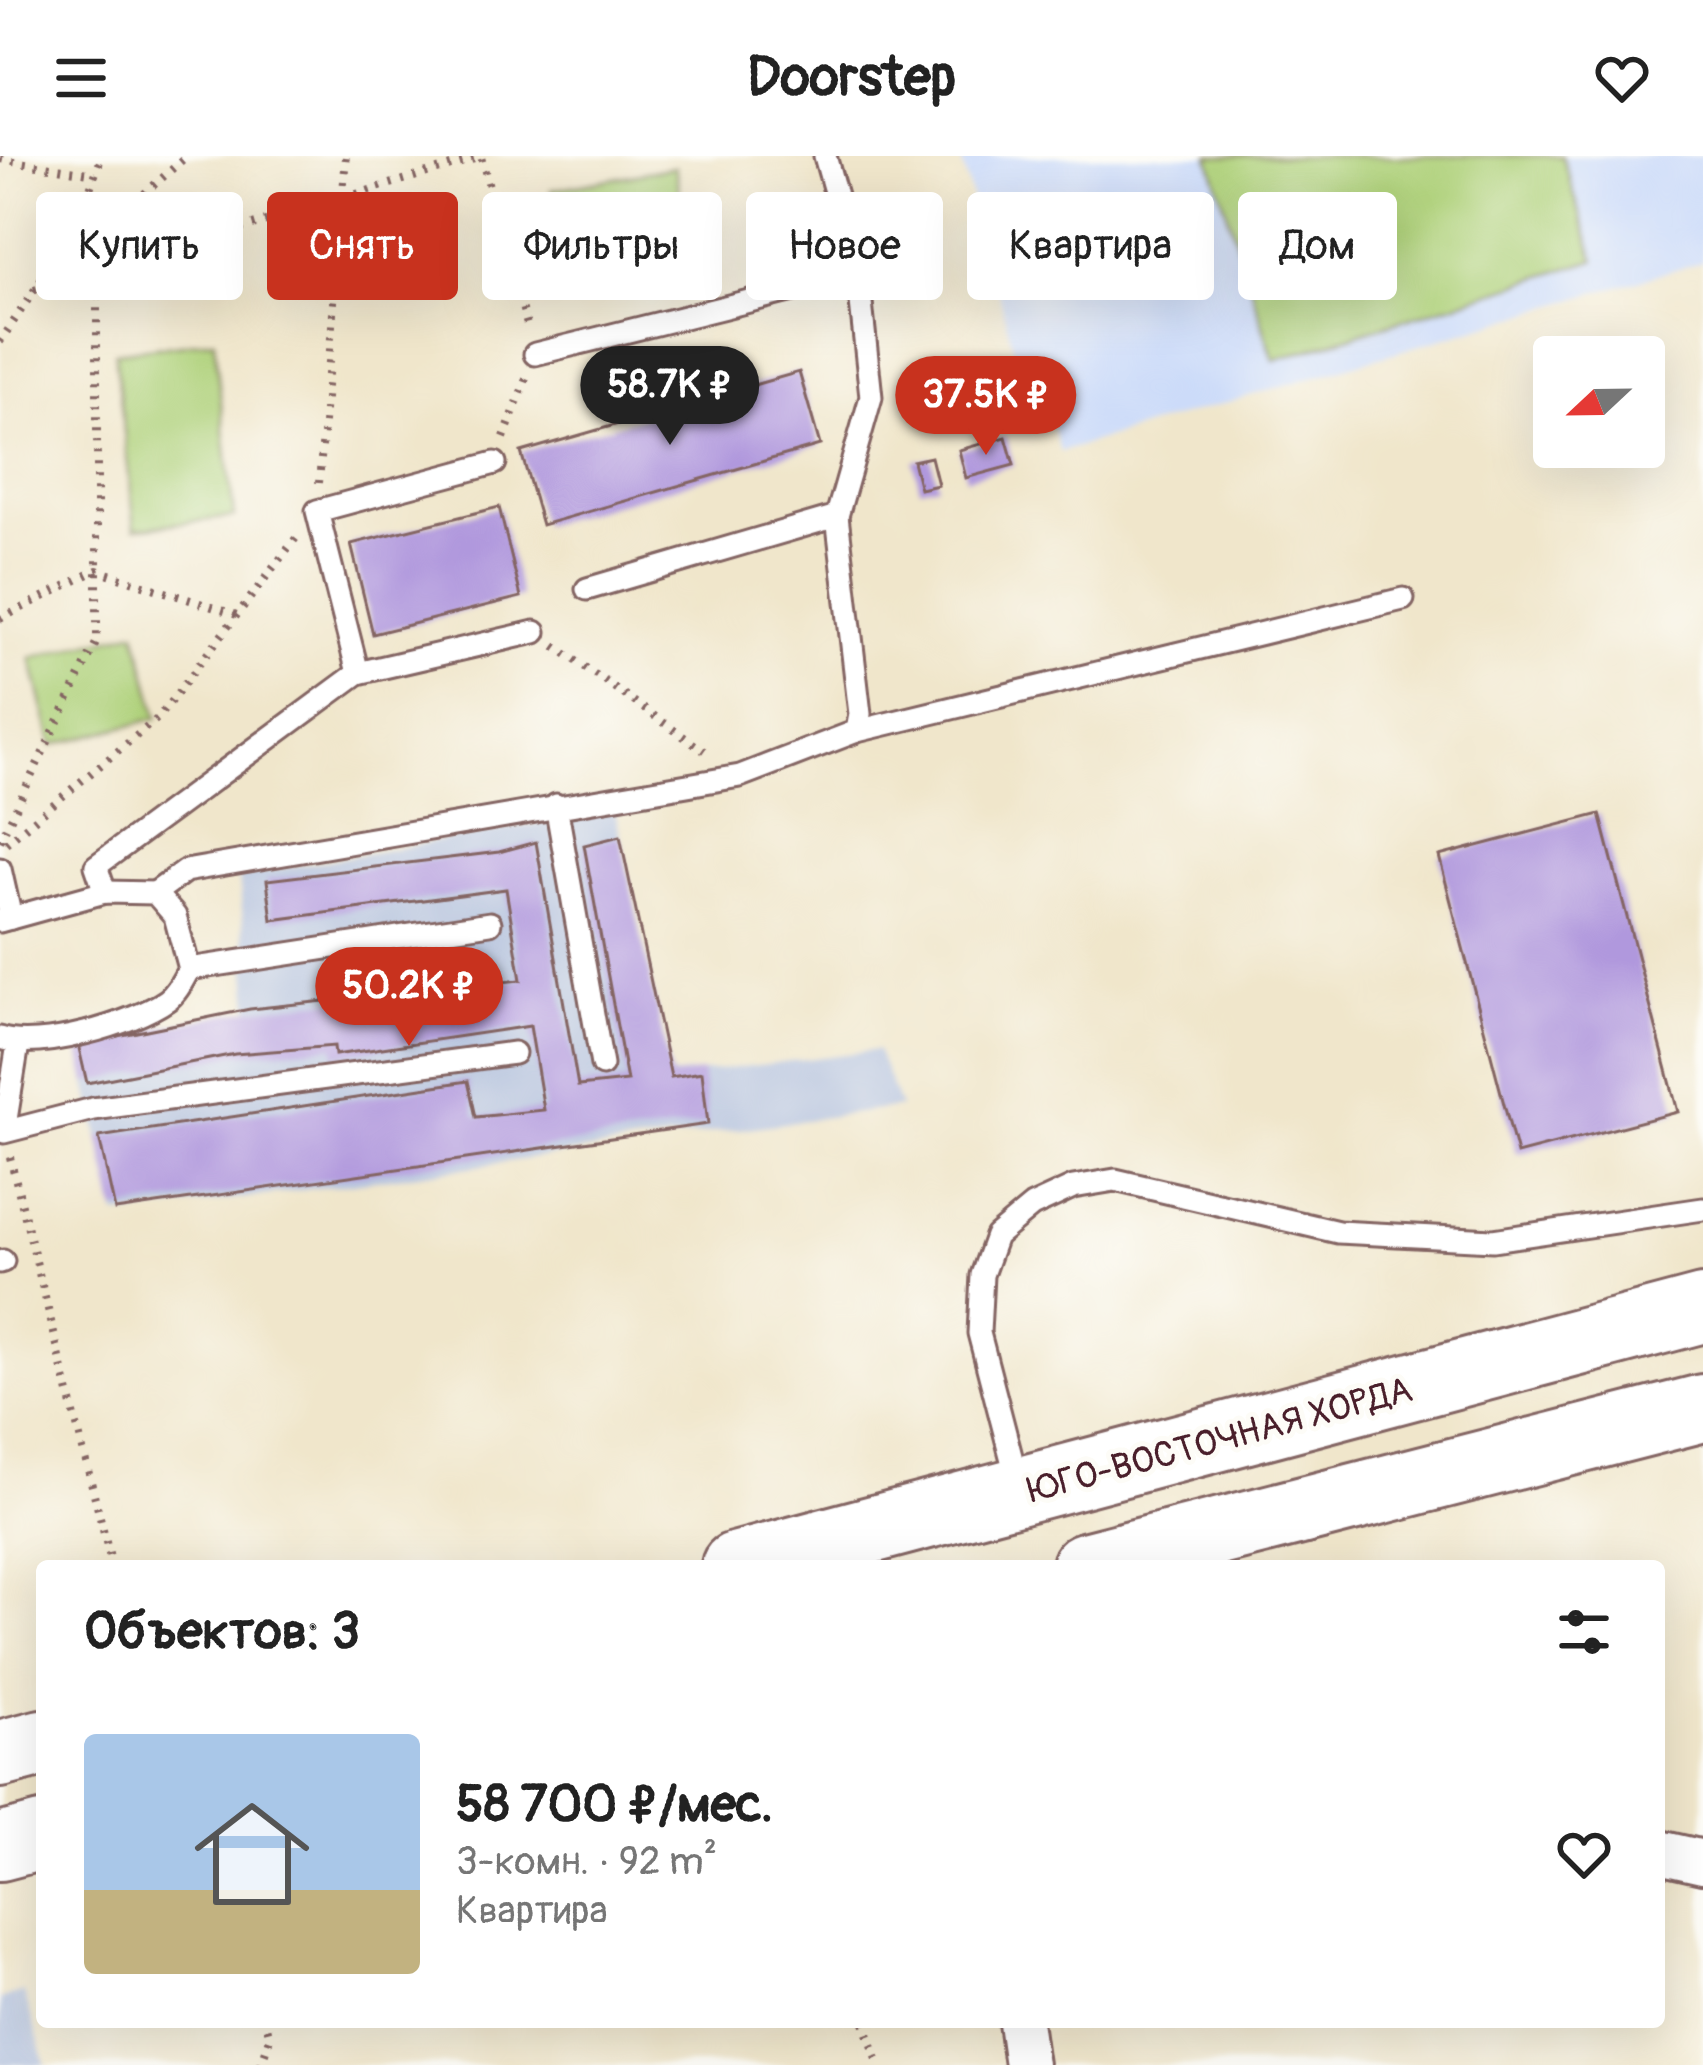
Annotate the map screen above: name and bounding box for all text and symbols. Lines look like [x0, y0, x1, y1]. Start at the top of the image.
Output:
text: Doorstep [747, 44, 956, 112]
icon: menu [48, 45, 114, 111]
icon: heart [1589, 45, 1655, 111]
chip: Купить [36, 192, 243, 300]
chip: Снять [267, 192, 458, 300]
chip: Фильтры [482, 192, 722, 300]
chip: Новое [746, 192, 943, 300]
chip: Квартира [967, 192, 1214, 300]
chip: Дом [1238, 192, 1397, 300]
north arrow [1533, 336, 1665, 468]
map controls [1533, 336, 1665, 468]
pin: 58.7K ₽ [559, 346, 781, 448]
pin: 37.5K ₽ [875, 356, 1097, 458]
text: 58.7K ₽ [607, 360, 733, 409]
text: 37.5K ₽ [922, 370, 1050, 419]
pin: 50.2K ₽ [298, 947, 520, 1049]
text: 50.2K ₽ [342, 961, 476, 1010]
street label: ЮГО-ВОСТОЧНАЯ ХОРДА [1023, 1367, 1417, 1513]
icon: filters [1551, 1599, 1617, 1665]
text: Объектов: 3 [84, 1600, 360, 1664]
text: 58 700 ₽/мес. [456, 1773, 773, 1837]
icon: home [180, 1782, 324, 1926]
icon: heart [1551, 1821, 1617, 1887]
text: 3-комн. · 92 m² [456, 1837, 717, 1886]
text: Квартира [456, 1886, 608, 1935]

